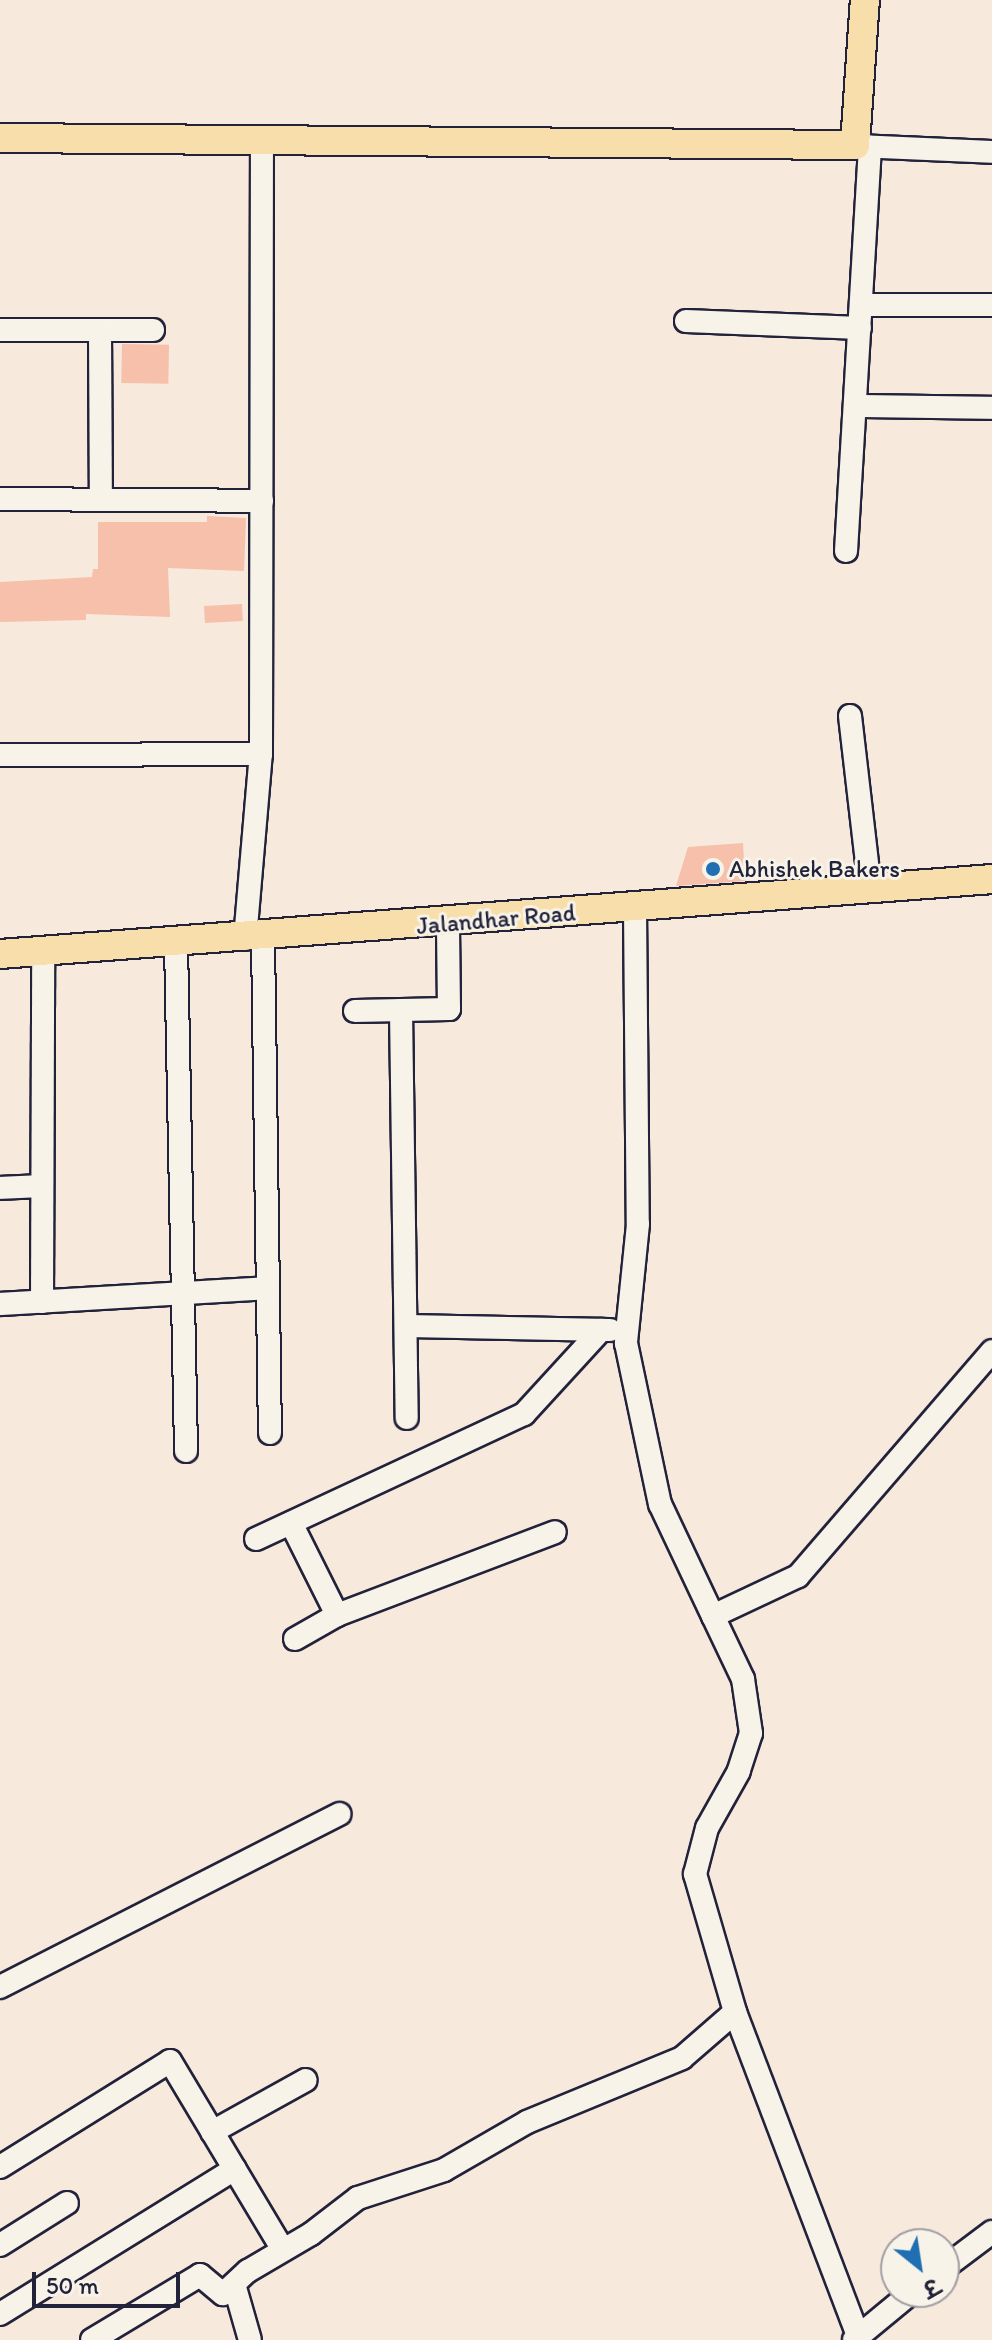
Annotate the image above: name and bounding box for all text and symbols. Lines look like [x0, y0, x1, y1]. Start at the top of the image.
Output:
place label: Abhishek Bakers [729, 855, 900, 883]
marker: Abhishek Bakers [704, 860, 722, 878]
street label: Jalandhar Road [415, 898, 577, 940]
north arrow [880, 2228, 960, 2308]
scale bar [36, 2256, 184, 2306]
text: 50 m [46, 2271, 99, 2300]
text: उ [918, 2272, 944, 2303]

